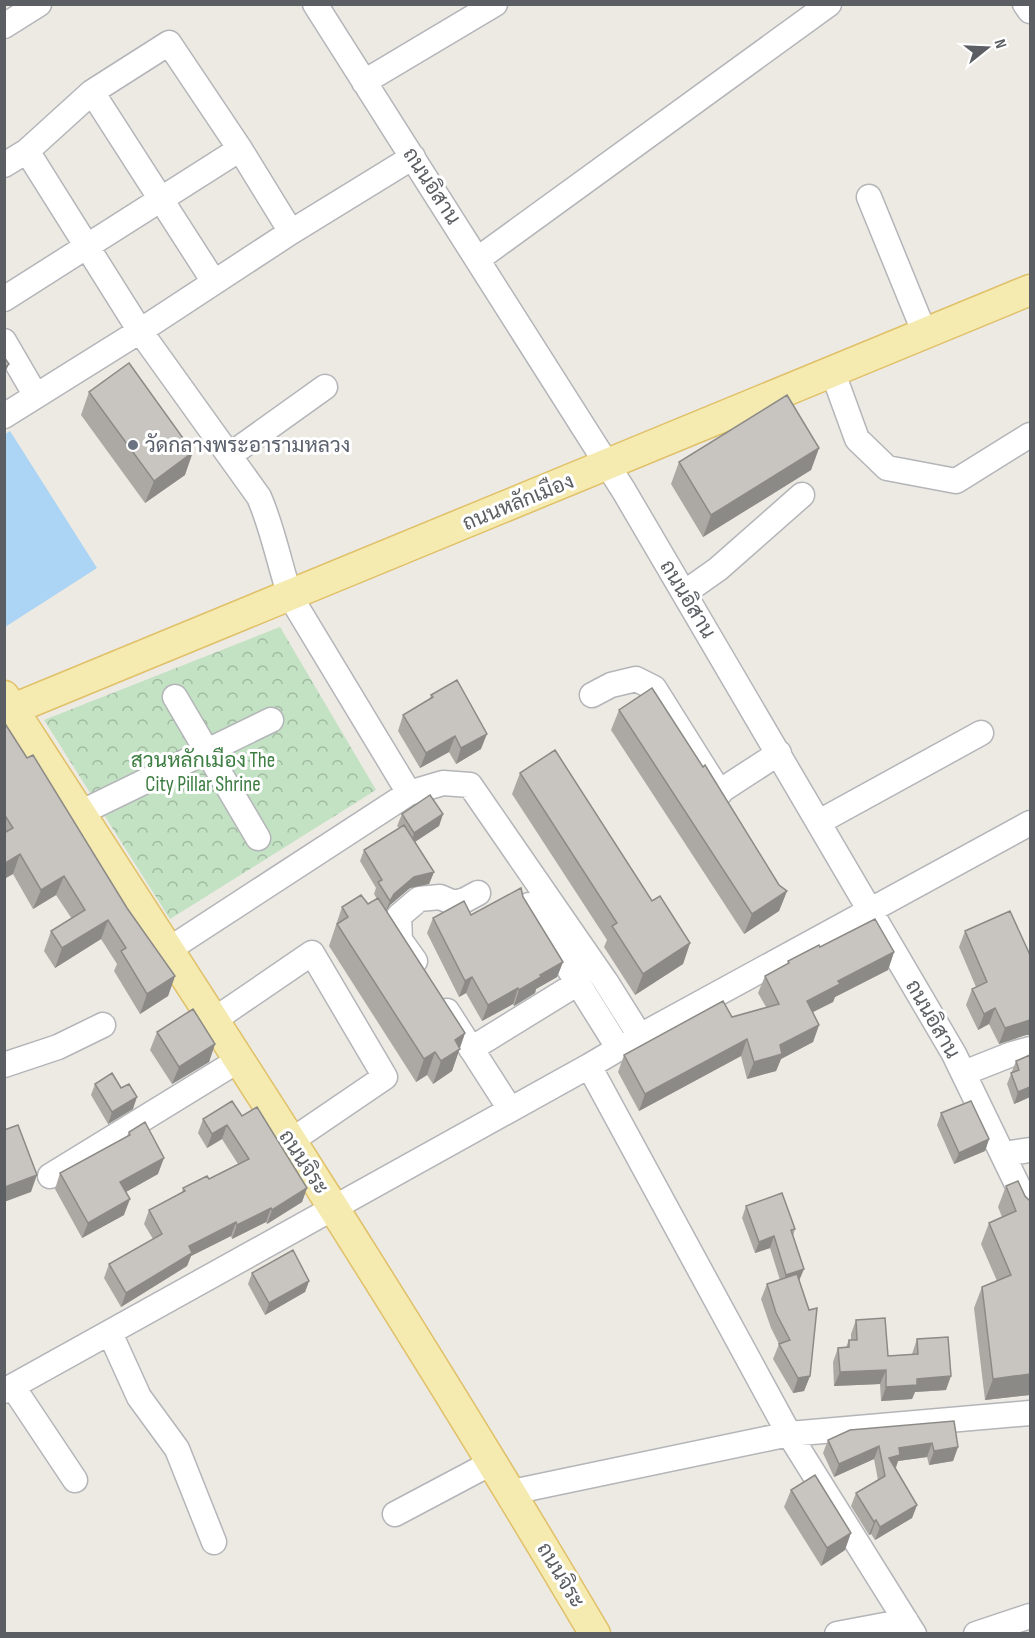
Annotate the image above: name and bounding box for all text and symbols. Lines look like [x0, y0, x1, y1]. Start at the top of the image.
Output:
north arrow [957, 18, 1017, 78]
text: N [989, 37, 1010, 51]
street label: ถนนอิสาน [397, 143, 466, 230]
place label: วัดกลางพระอารามหลวง [145, 433, 350, 458]
marker: วัดกลางพระอารามหลวง [126, 438, 140, 452]
street label: ถนนหลักเมือง [458, 467, 578, 536]
street label: ถนนอิสาน [654, 556, 721, 643]
park label: สวนหลักเมือง The City Pillar Shrine [131, 746, 275, 797]
street label: ถนนอิสาน [900, 975, 965, 1063]
street label: ถนนจิระ [273, 1125, 334, 1199]
street label: ถนนจิระ [531, 1538, 590, 1613]

